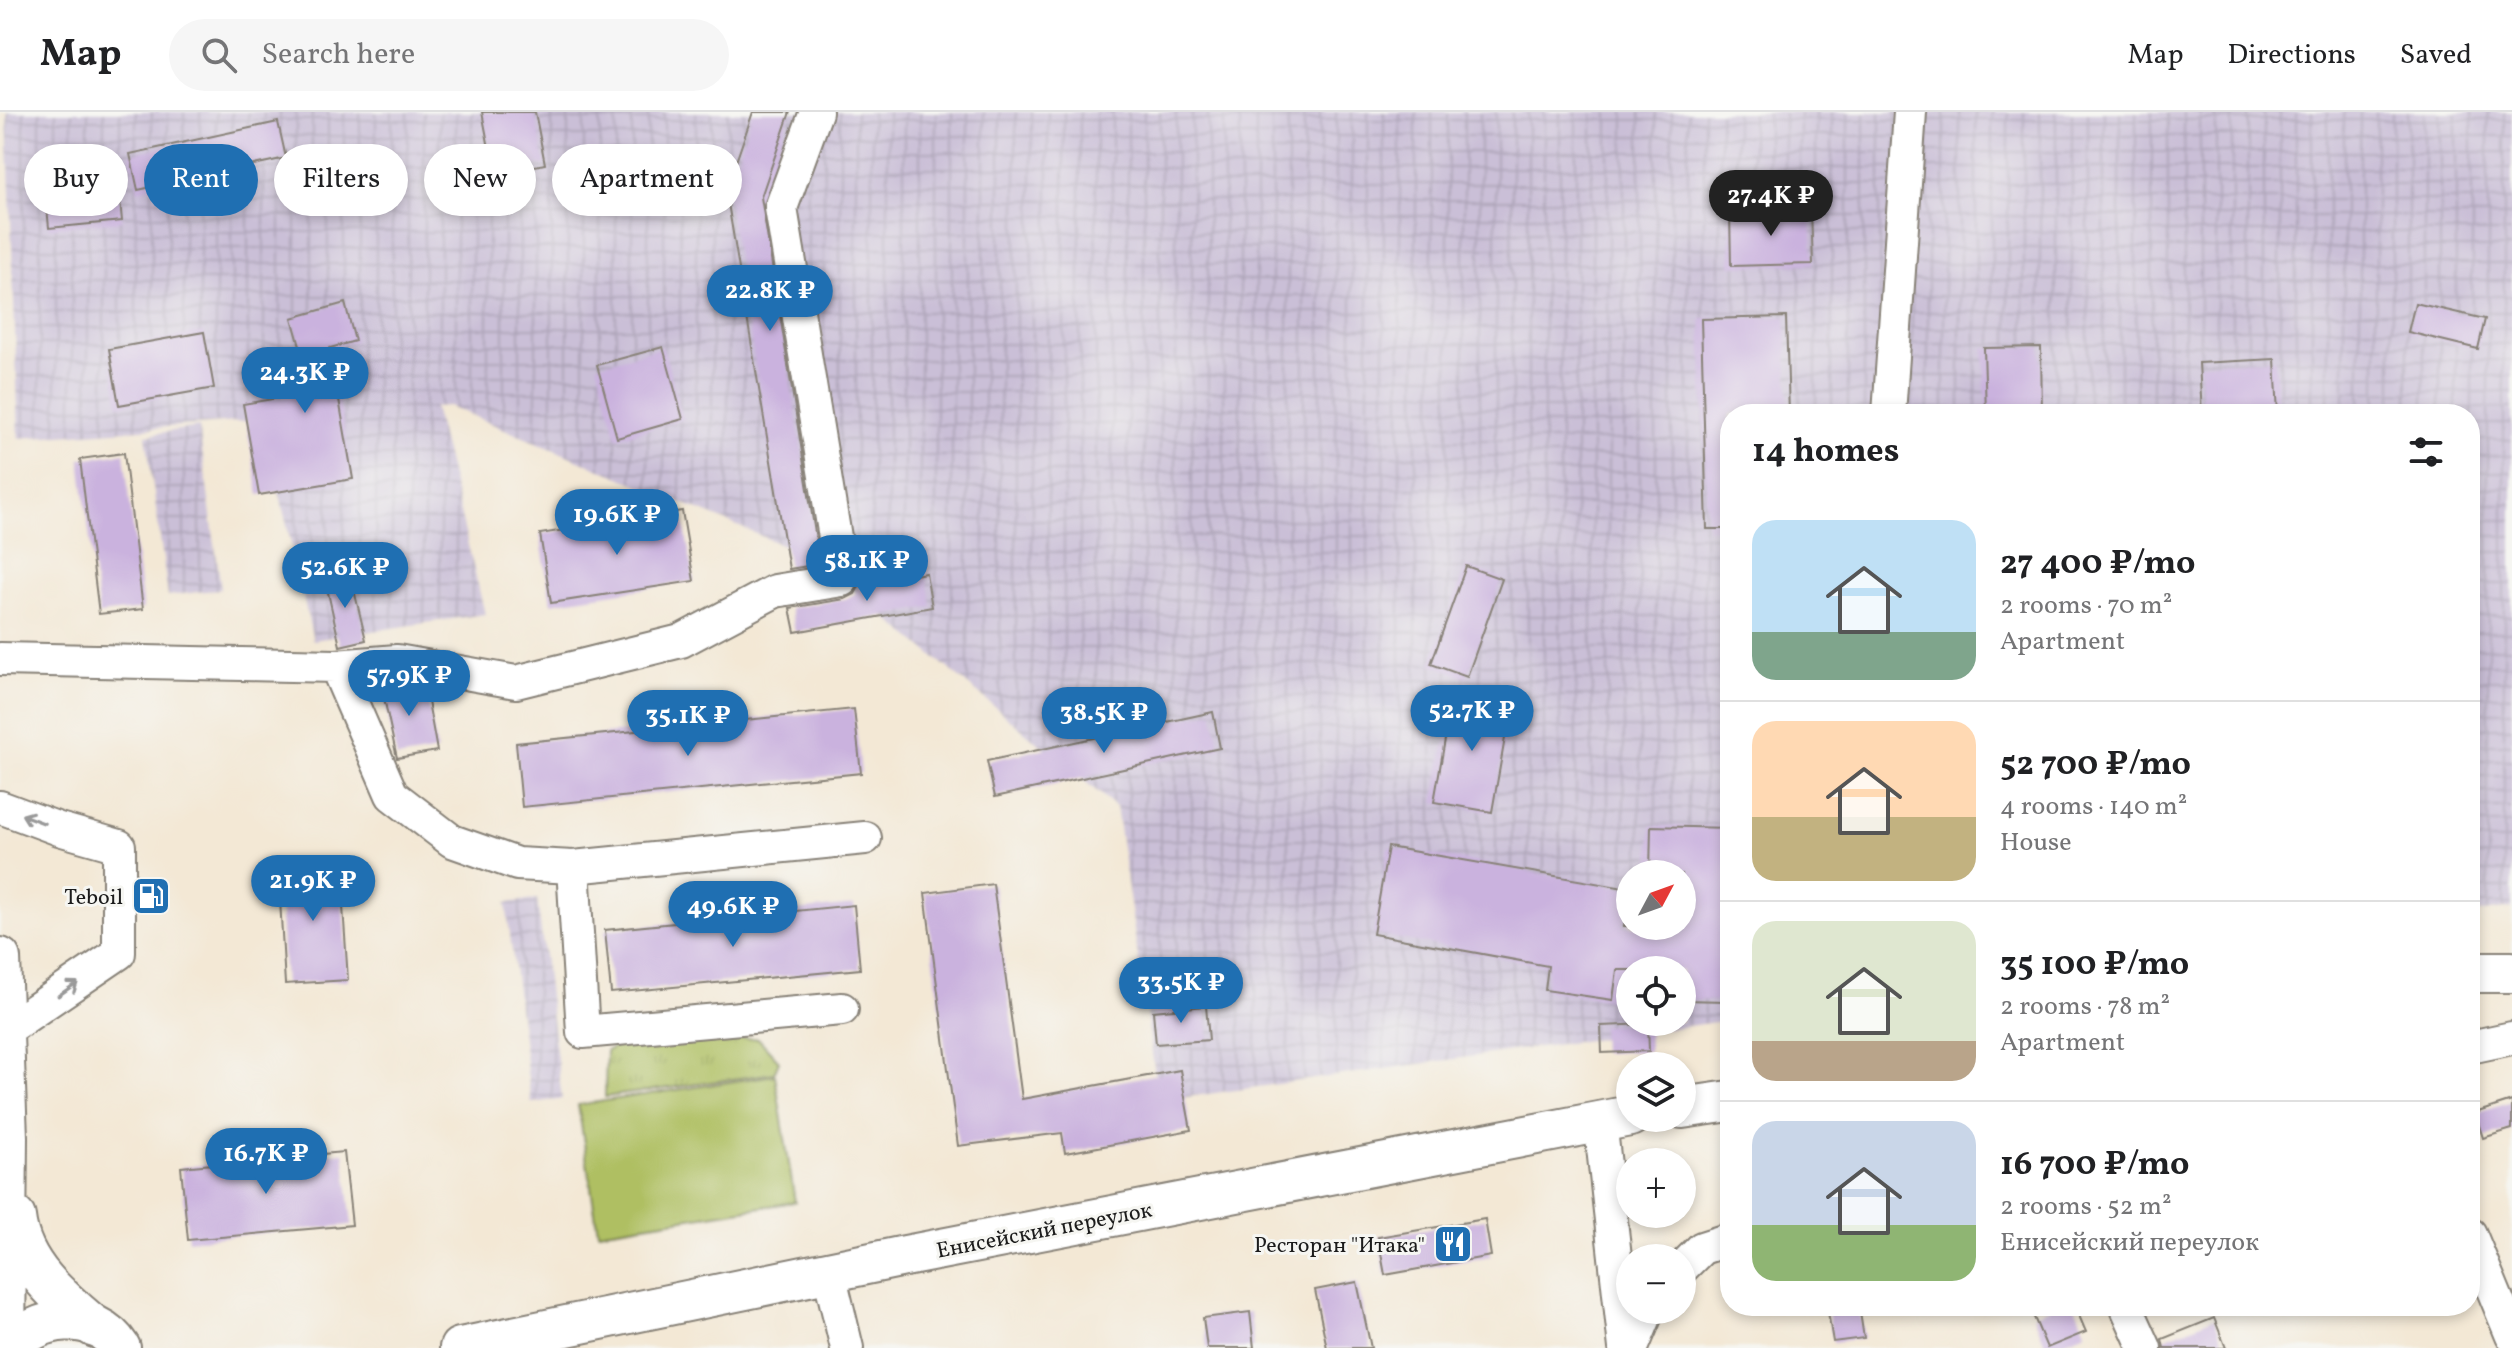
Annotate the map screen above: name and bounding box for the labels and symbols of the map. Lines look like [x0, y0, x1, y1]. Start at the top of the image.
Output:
pin: 27.4K ₽ [1697, 170, 1845, 238]
pin: 22.8K ₽ [696, 265, 844, 333]
pin: 24.3K ₽ [231, 347, 379, 415]
pin: 19.6K ₽ [543, 489, 691, 557]
pin: 58.1K ₽ [793, 535, 941, 603]
pin: 52.6K ₽ [271, 542, 419, 610]
pin: 57.9K ₽ [335, 650, 483, 718]
pin: 52.7K ₽ [1398, 685, 1546, 753]
pin: 38.5K ₽ [1030, 687, 1178, 755]
pin: 35.1K ₽ [614, 690, 762, 758]
one-way arrow [21, 811, 46, 825]
pin: 21.9K ₽ [239, 855, 387, 923]
north arrow [1616, 860, 1696, 940]
fuel station icon: Teboil [130, 875, 172, 917]
pin: 49.6K ₽ [659, 881, 807, 949]
place label: Teboil [64, 883, 123, 914]
pin: 33.5K ₽ [1107, 957, 1255, 1025]
one-way arrow [57, 981, 79, 997]
pin: 16.7K ₽ [192, 1128, 340, 1196]
street label: Енисейский переулок [934, 1195, 1155, 1268]
restaurant icon: Ресторан "Итака" [1432, 1223, 1474, 1265]
place label: Ресторан "Итака" [1254, 1231, 1425, 1262]

